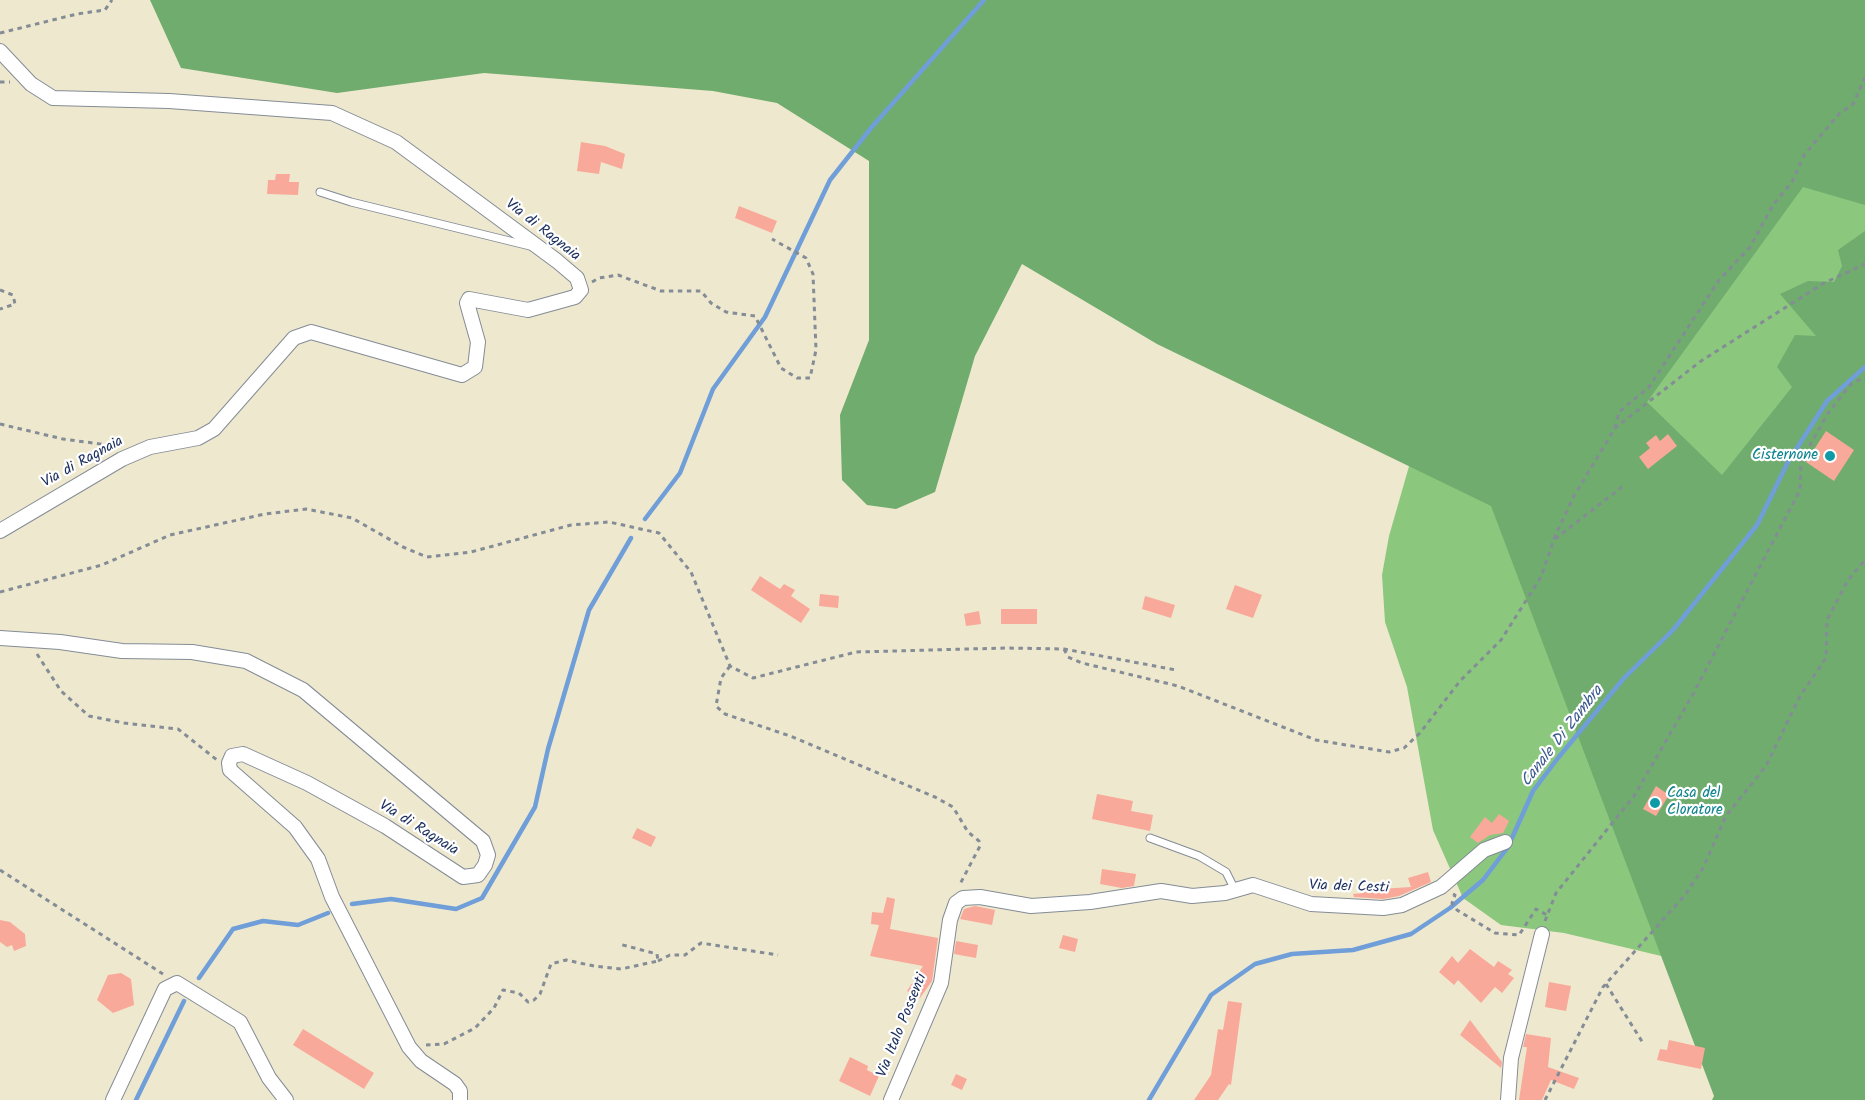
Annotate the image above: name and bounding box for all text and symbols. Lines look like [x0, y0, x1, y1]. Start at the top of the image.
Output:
street label: Via di Ragnaia [501, 196, 583, 266]
street label: Via di Ragnaia [39, 433, 127, 493]
place label: Cisternone [1752, 447, 1818, 465]
marker: Cisternone [1823, 449, 1837, 463]
water label: Canale Di Zambra [1518, 683, 1608, 791]
place label: Casa del Cloratore [1667, 785, 1723, 820]
marker: Casa del Cloratore [1648, 796, 1662, 810]
street label: Via di Ragnaia [375, 797, 461, 861]
street label: Via dei Cesti [1309, 878, 1389, 898]
street label: Via Italo Possenti [874, 971, 932, 1081]

